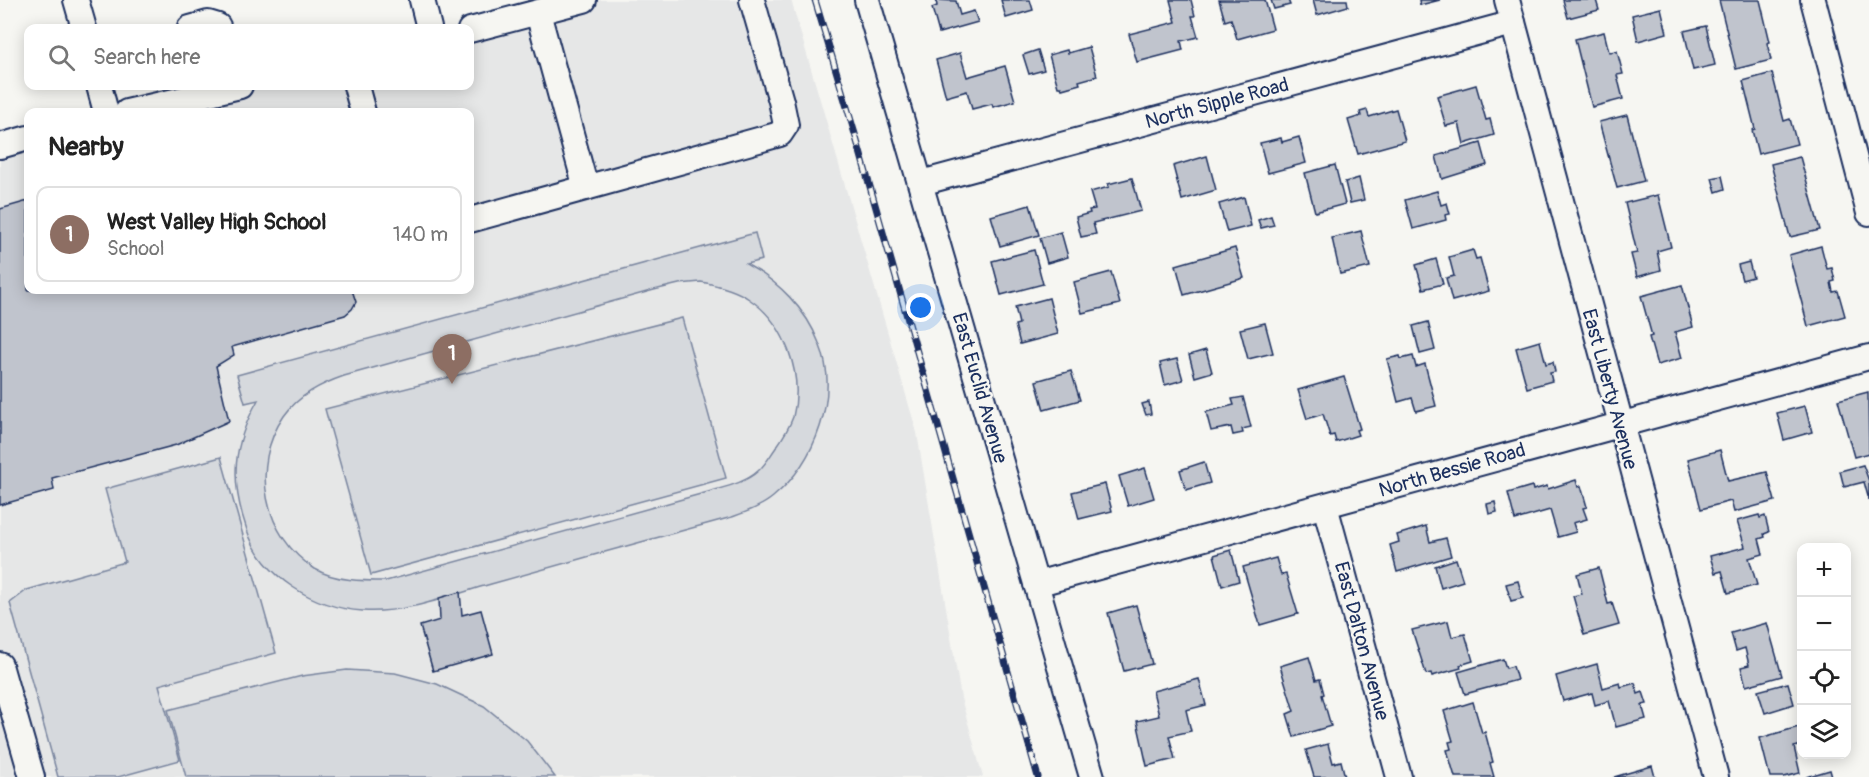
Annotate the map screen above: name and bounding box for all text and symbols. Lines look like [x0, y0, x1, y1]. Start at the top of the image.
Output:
search box [24, 24, 474, 90]
icon: search [45, 41, 78, 74]
text: Search here [93, 43, 200, 71]
street label: North Sipple Road [1142, 72, 1292, 134]
text: Nearby [48, 131, 124, 163]
text: West Valley High School [107, 208, 326, 236]
text: 1 [66, 222, 73, 247]
text: 140 m [393, 222, 448, 247]
text: School [107, 236, 164, 261]
your location [906, 293, 935, 322]
street label: East Liberty Avenue [1577, 306, 1643, 472]
street label: East Euclid Avenue [947, 310, 1013, 466]
pin: 1 [432, 334, 472, 384]
street label: North Bessie Road [1376, 437, 1528, 503]
map controls [1797, 543, 1851, 759]
button: + [1797, 543, 1851, 597]
street label: East Dalton Avenue [1329, 559, 1395, 723]
button: − [1797, 597, 1851, 651]
button: locate [1797, 651, 1851, 705]
button: layers [1797, 705, 1851, 759]

